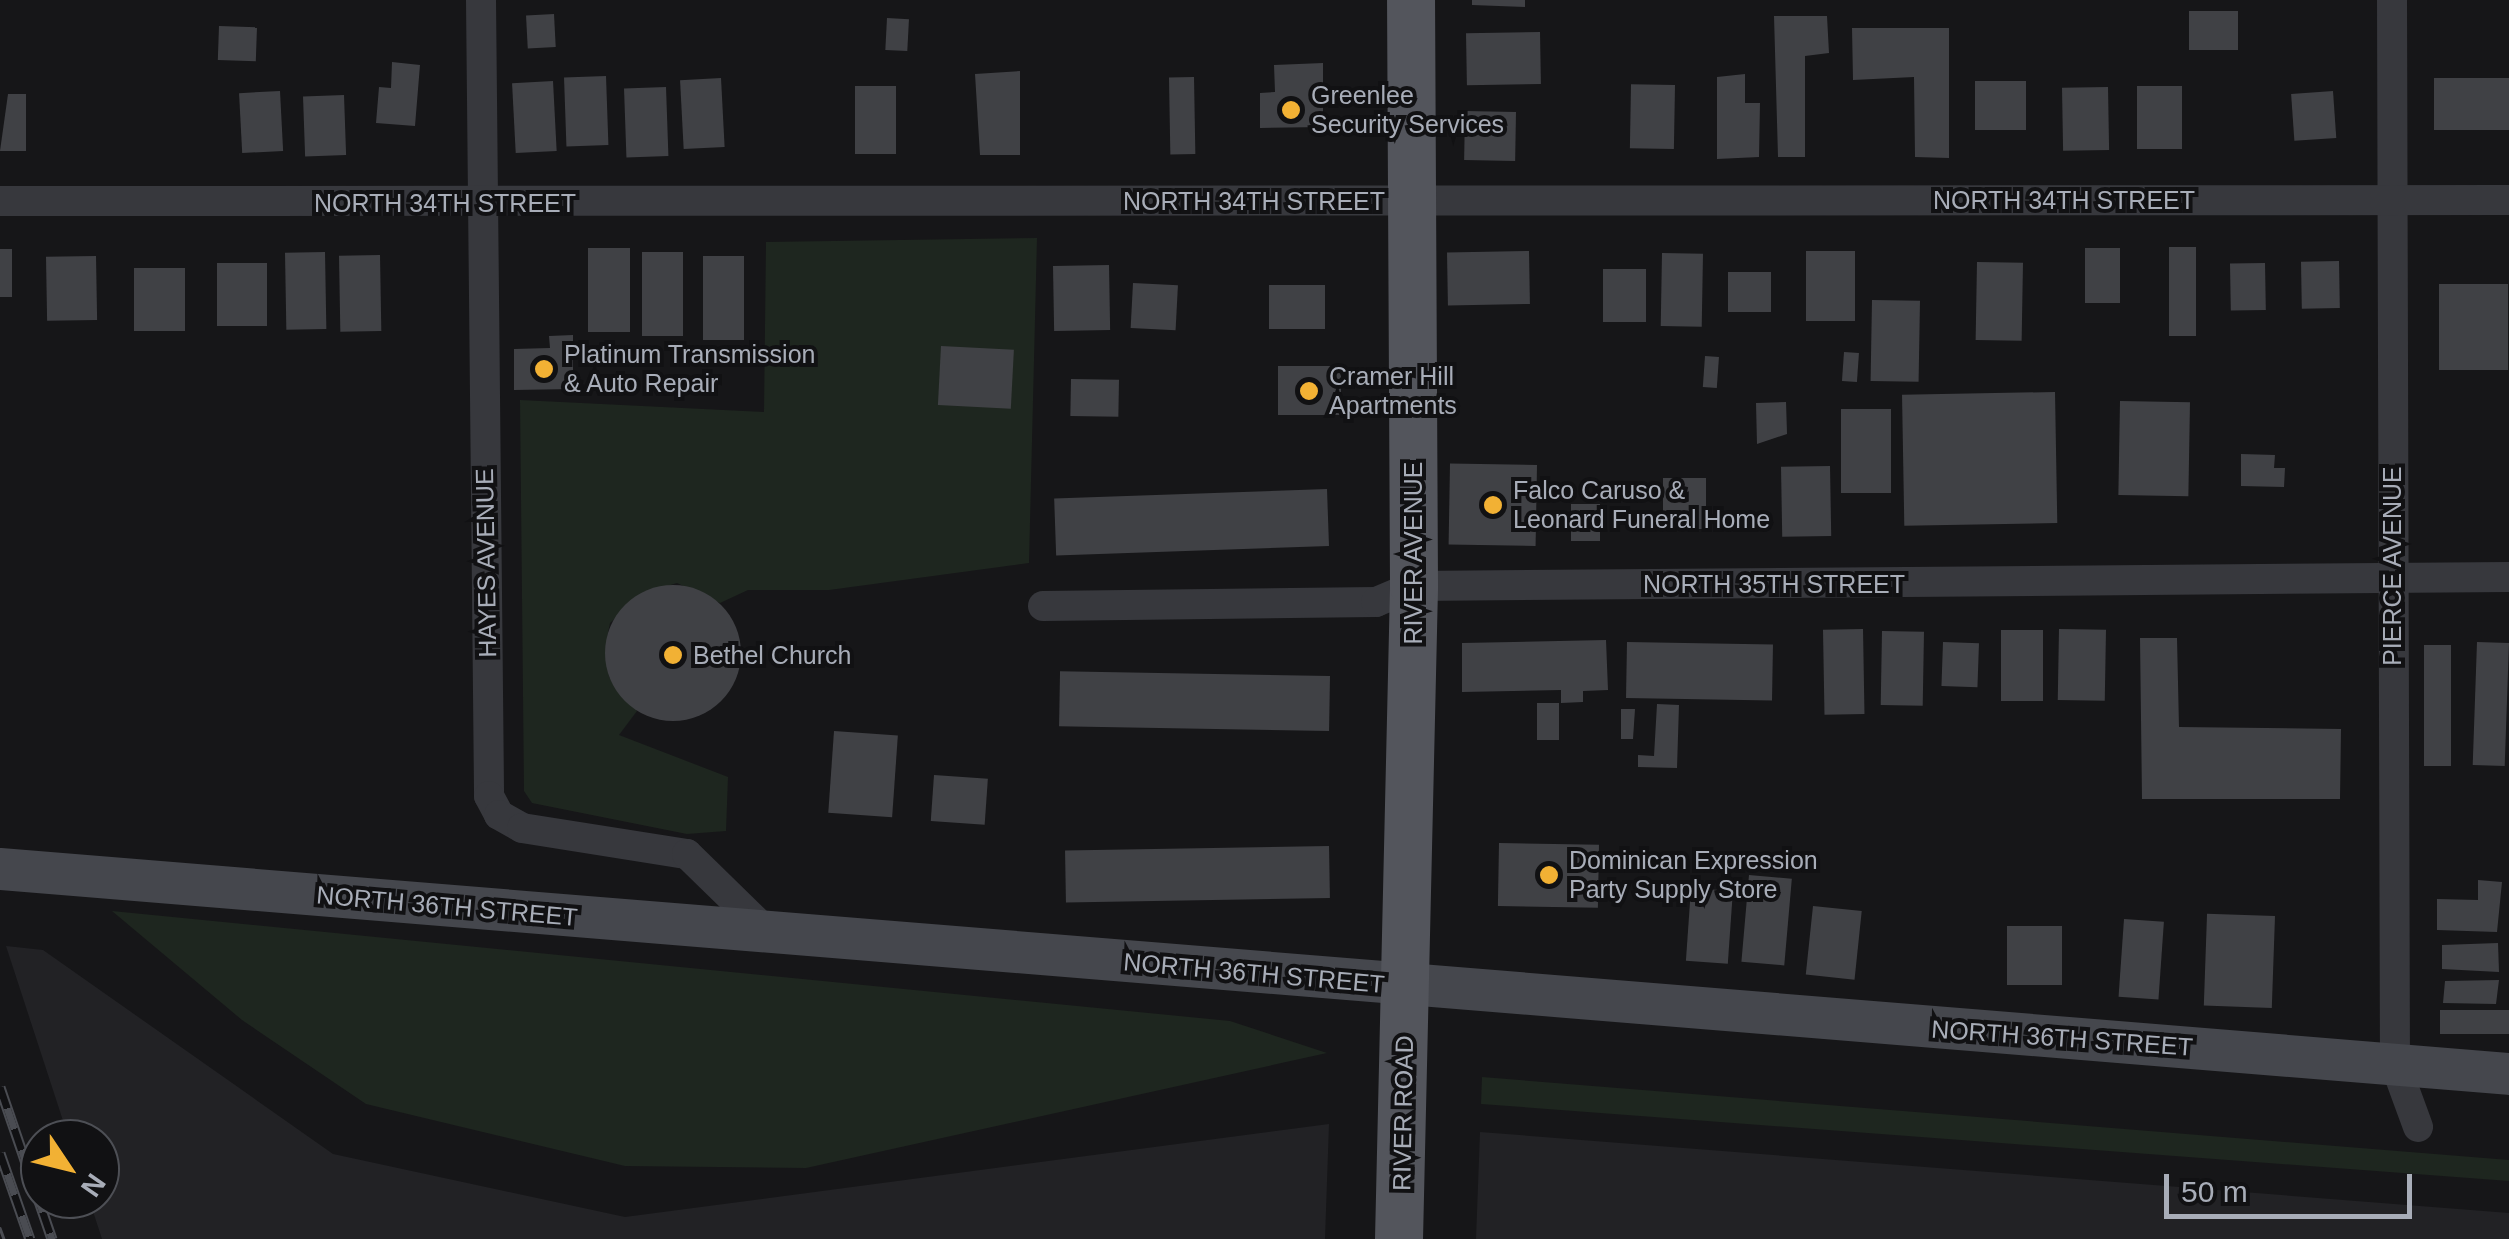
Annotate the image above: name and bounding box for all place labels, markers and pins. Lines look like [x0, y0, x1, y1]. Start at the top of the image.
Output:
place label: Greenlee Security Services [1311, 81, 1504, 140]
marker: Greenlee Security Services [1280, 99, 1302, 121]
place label: Platinum Transmission & Auto Repair [564, 340, 816, 399]
marker: Platinum Transmission & Auto Repair [533, 358, 555, 380]
place label: Cramer Hill Apartments [1329, 362, 1457, 421]
marker: Cramer Hill Apartments [1298, 380, 1320, 402]
place label: Falco Caruso & Leonard Funeral Home [1513, 476, 1770, 535]
marker: Falco Caruso & Leonard Funeral Home [1482, 494, 1504, 516]
place label: Bethel Church [693, 640, 851, 670]
marker: Bethel Church [662, 644, 684, 666]
place label: Dominican Expression Party Supply Store [1569, 846, 1818, 905]
marker: Dominican Expression Party Supply Store [1538, 864, 1560, 886]

